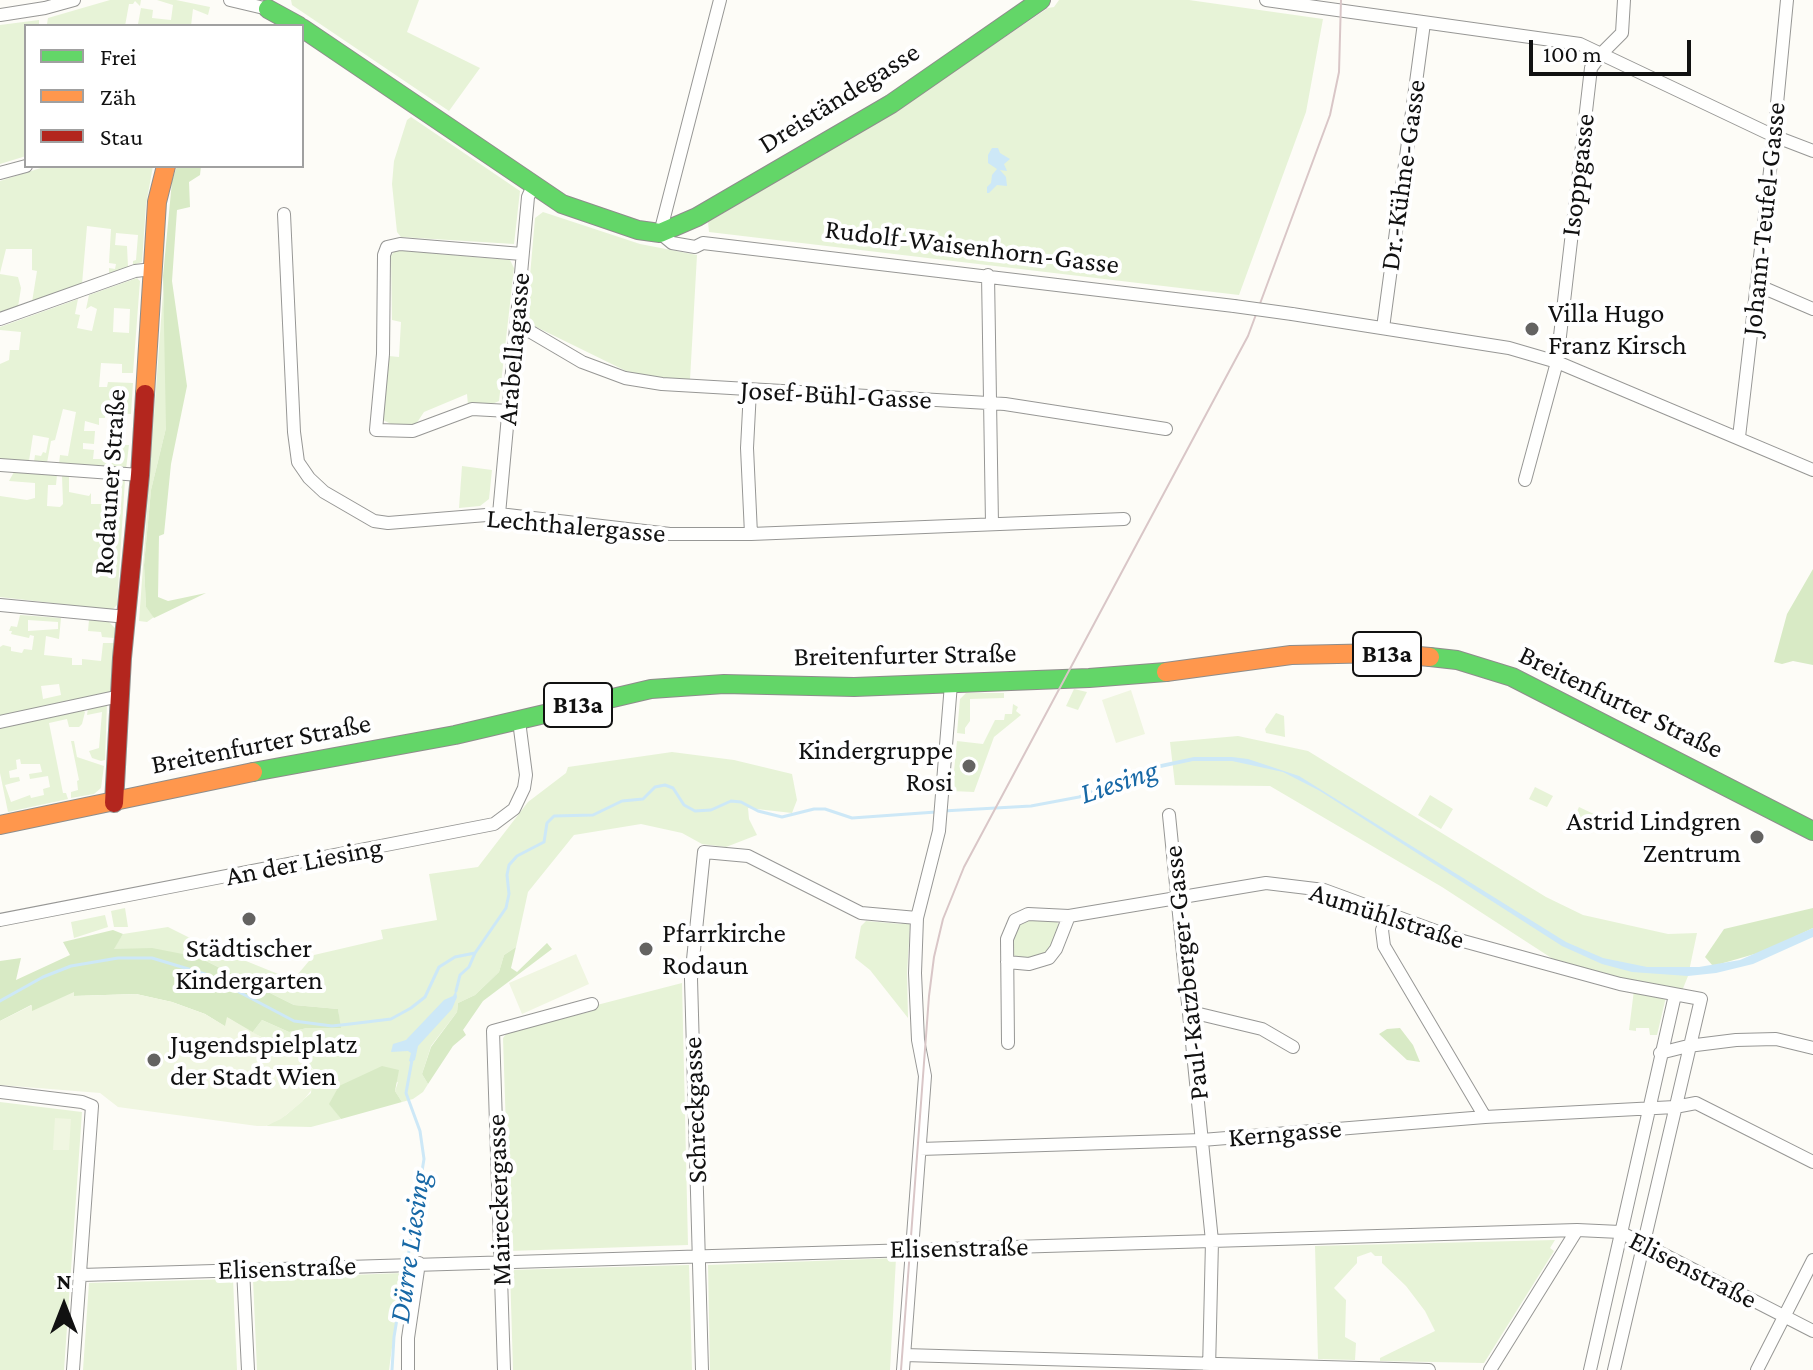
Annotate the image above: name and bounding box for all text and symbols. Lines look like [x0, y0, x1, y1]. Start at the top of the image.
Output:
legend [24, 24, 304, 168]
scale bar [1533, 24, 1695, 74]
street label: Dreiständegasse [752, 35, 926, 161]
text: 100 m [1543, 40, 1602, 67]
text: Frei [100, 43, 137, 70]
street label: Dr.-Kühne-Gasse [1373, 77, 1433, 273]
text: Zäh [100, 83, 137, 110]
street label: Johann-Teufel-Gasse [1735, 101, 1793, 337]
street label: Isoppgasse [1554, 112, 1602, 238]
text: Stau [100, 123, 143, 150]
street label: Rudolf-Waisenhorn-Gasse [823, 212, 1121, 282]
street label: Arabellagasse [491, 271, 537, 427]
place label: Villa Hugo Franz Kirsch [1548, 296, 1687, 362]
marker: Villa Hugo Franz Kirsch [1523, 320, 1541, 338]
street label: Josef-Bühl-Gasse [739, 373, 933, 417]
street label: Rodauner Straße [87, 388, 133, 576]
street label: Lechthalergasse [485, 501, 667, 551]
road number: B13a [1353, 632, 1421, 676]
street label: Breitenfurter Straße [793, 636, 1017, 674]
street label: Breitenfurter Straße [1513, 638, 1729, 766]
road number: B13a [544, 683, 612, 727]
street label: Breitenfurter Straße [148, 706, 374, 782]
place label: Kindergruppe Rosi [798, 733, 953, 799]
water label: Liesing [1075, 752, 1163, 812]
marker: Kindergruppe Rosi [960, 757, 978, 775]
place label: Astrid Lindgren Zentrum [1566, 804, 1741, 870]
marker: Astrid Lindgren Zentrum [1748, 828, 1766, 846]
street label: An der Liesing [223, 830, 385, 894]
street label: Paul-Katzberger-Gasse [1156, 844, 1216, 1102]
street label: Aumühlstraße [1305, 875, 1469, 957]
marker: Städtischer Kindergarten [240, 910, 258, 928]
place label: Pfarrkirche Rodaun [662, 916, 786, 982]
place label: Städtischer Kindergarten [175, 931, 323, 997]
marker: Pfarrkirche Rodaun [637, 940, 655, 958]
place label: Jugendspielplatz der Stadt Wien [170, 1027, 357, 1093]
street label: Schreckgasse [676, 1036, 714, 1184]
marker: Jugendspielplatz der Stadt Wien [145, 1051, 163, 1069]
street label: Kerngasse [1227, 1111, 1343, 1155]
street label: Maireckergasse [479, 1113, 519, 1287]
water label: Dürre Liesing [382, 1169, 438, 1325]
street label: Elisenstraße [1624, 1224, 1762, 1316]
street label: Elisenstraße [889, 1230, 1029, 1266]
street label: Elisenstraße [217, 1249, 357, 1287]
north arrow [24, 1266, 104, 1346]
text: N [57, 1269, 72, 1294]

